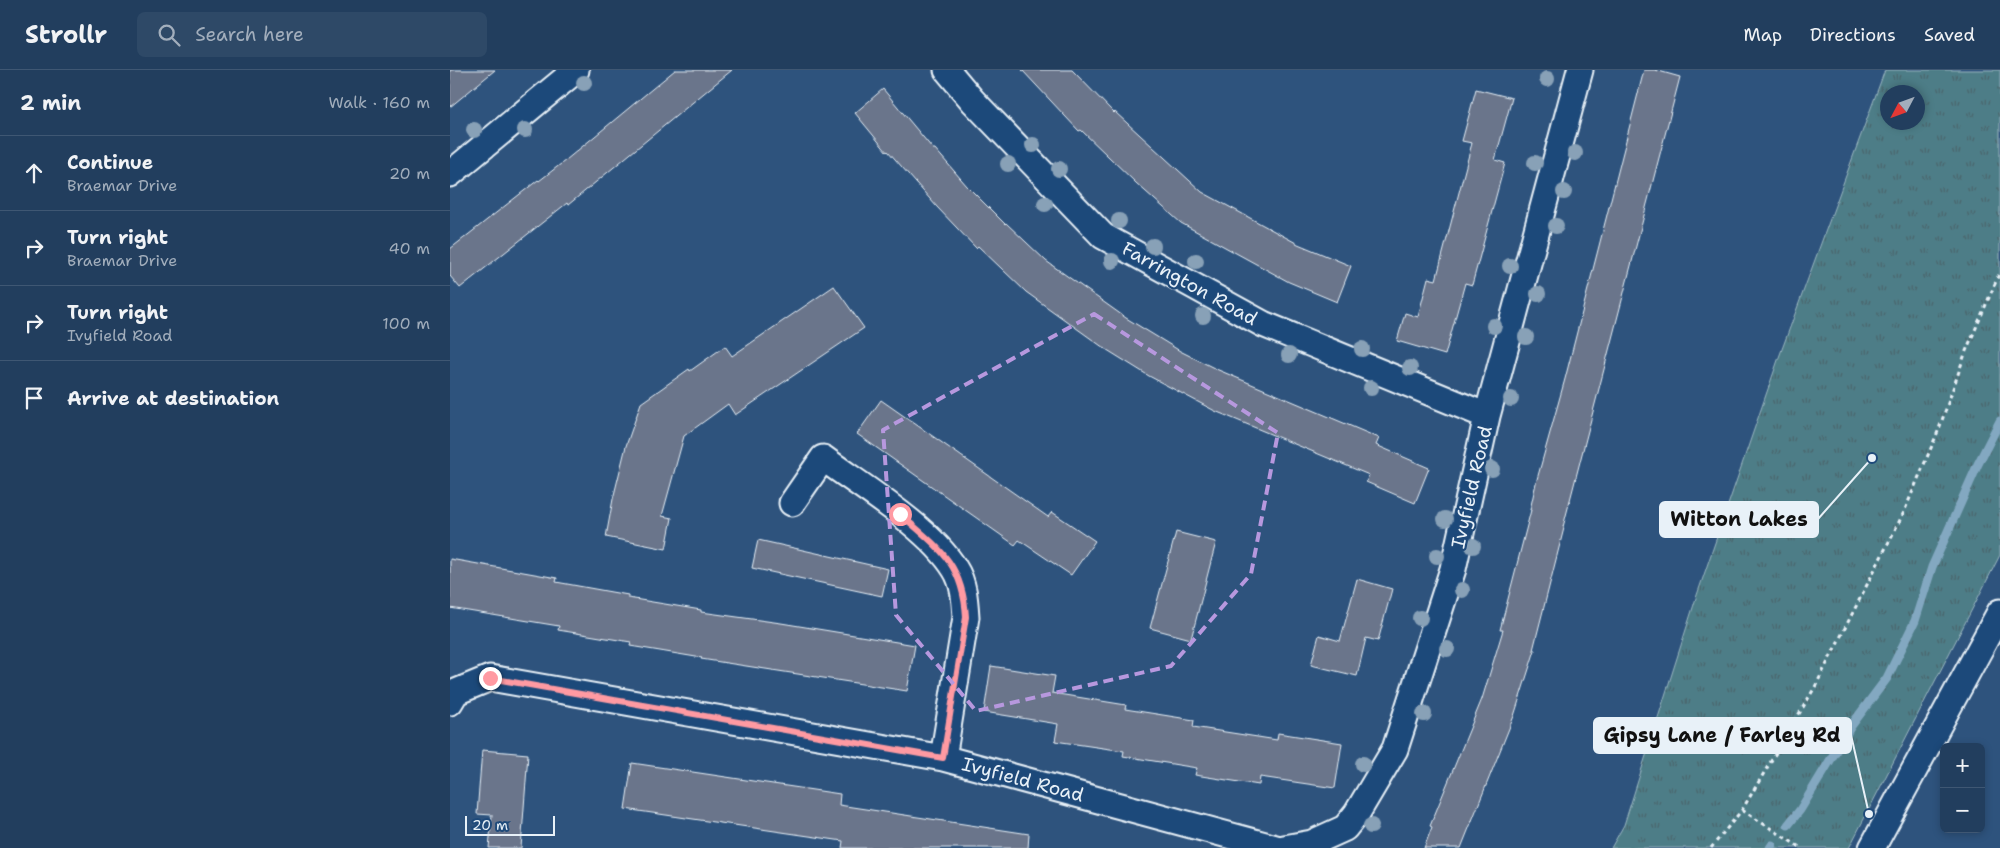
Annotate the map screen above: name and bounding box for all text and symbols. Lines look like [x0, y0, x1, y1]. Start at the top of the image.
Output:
search box [137, 12, 487, 57]
text: Strollr [25, 19, 107, 51]
icon: search [155, 21, 183, 49]
text: Search here [195, 22, 304, 47]
text: Map [1744, 23, 1782, 47]
text: Directions [1810, 23, 1896, 47]
text: Saved [1924, 23, 1975, 47]
north arrow [1880, 85, 1925, 130]
text: 2 min [20, 89, 81, 117]
text: Walk · 160 m [329, 92, 430, 113]
text: Continue [67, 150, 153, 175]
icon: ahead [20, 159, 48, 187]
text: 20 m [389, 163, 430, 184]
text: Braemar Drive [67, 175, 177, 196]
text: Turn right [67, 225, 168, 250]
icon: right [20, 234, 48, 262]
street label: Farrington Road [1118, 236, 1262, 331]
text: 40 m [388, 238, 430, 259]
text: Braemar Drive [67, 250, 177, 271]
text: Turn right [67, 300, 168, 325]
icon: right [20, 309, 48, 337]
text: 100 m [382, 313, 430, 334]
text: Ivyfield Road [67, 325, 172, 346]
icon: arrive [20, 384, 48, 412]
text: Arrive at destination [67, 386, 279, 411]
street label: Ivyfield Road [1445, 423, 1498, 551]
callout: Witton Lakes [1660, 502, 1818, 537]
route start [889, 503, 912, 526]
text: Witton Lakes [1670, 506, 1808, 532]
route end [479, 667, 502, 690]
callout: Gipsy Lane / Farley Rd [1594, 718, 1851, 753]
text: Gipsy Lane / Farley Rd [1603, 722, 1841, 748]
map controls [1940, 743, 1985, 833]
button: + [1940, 743, 1985, 788]
street label: Ivyfield Road [959, 751, 1087, 808]
button: − [1940, 788, 1985, 833]
scale bar [465, 813, 555, 836]
text: 20 m [472, 816, 508, 834]

